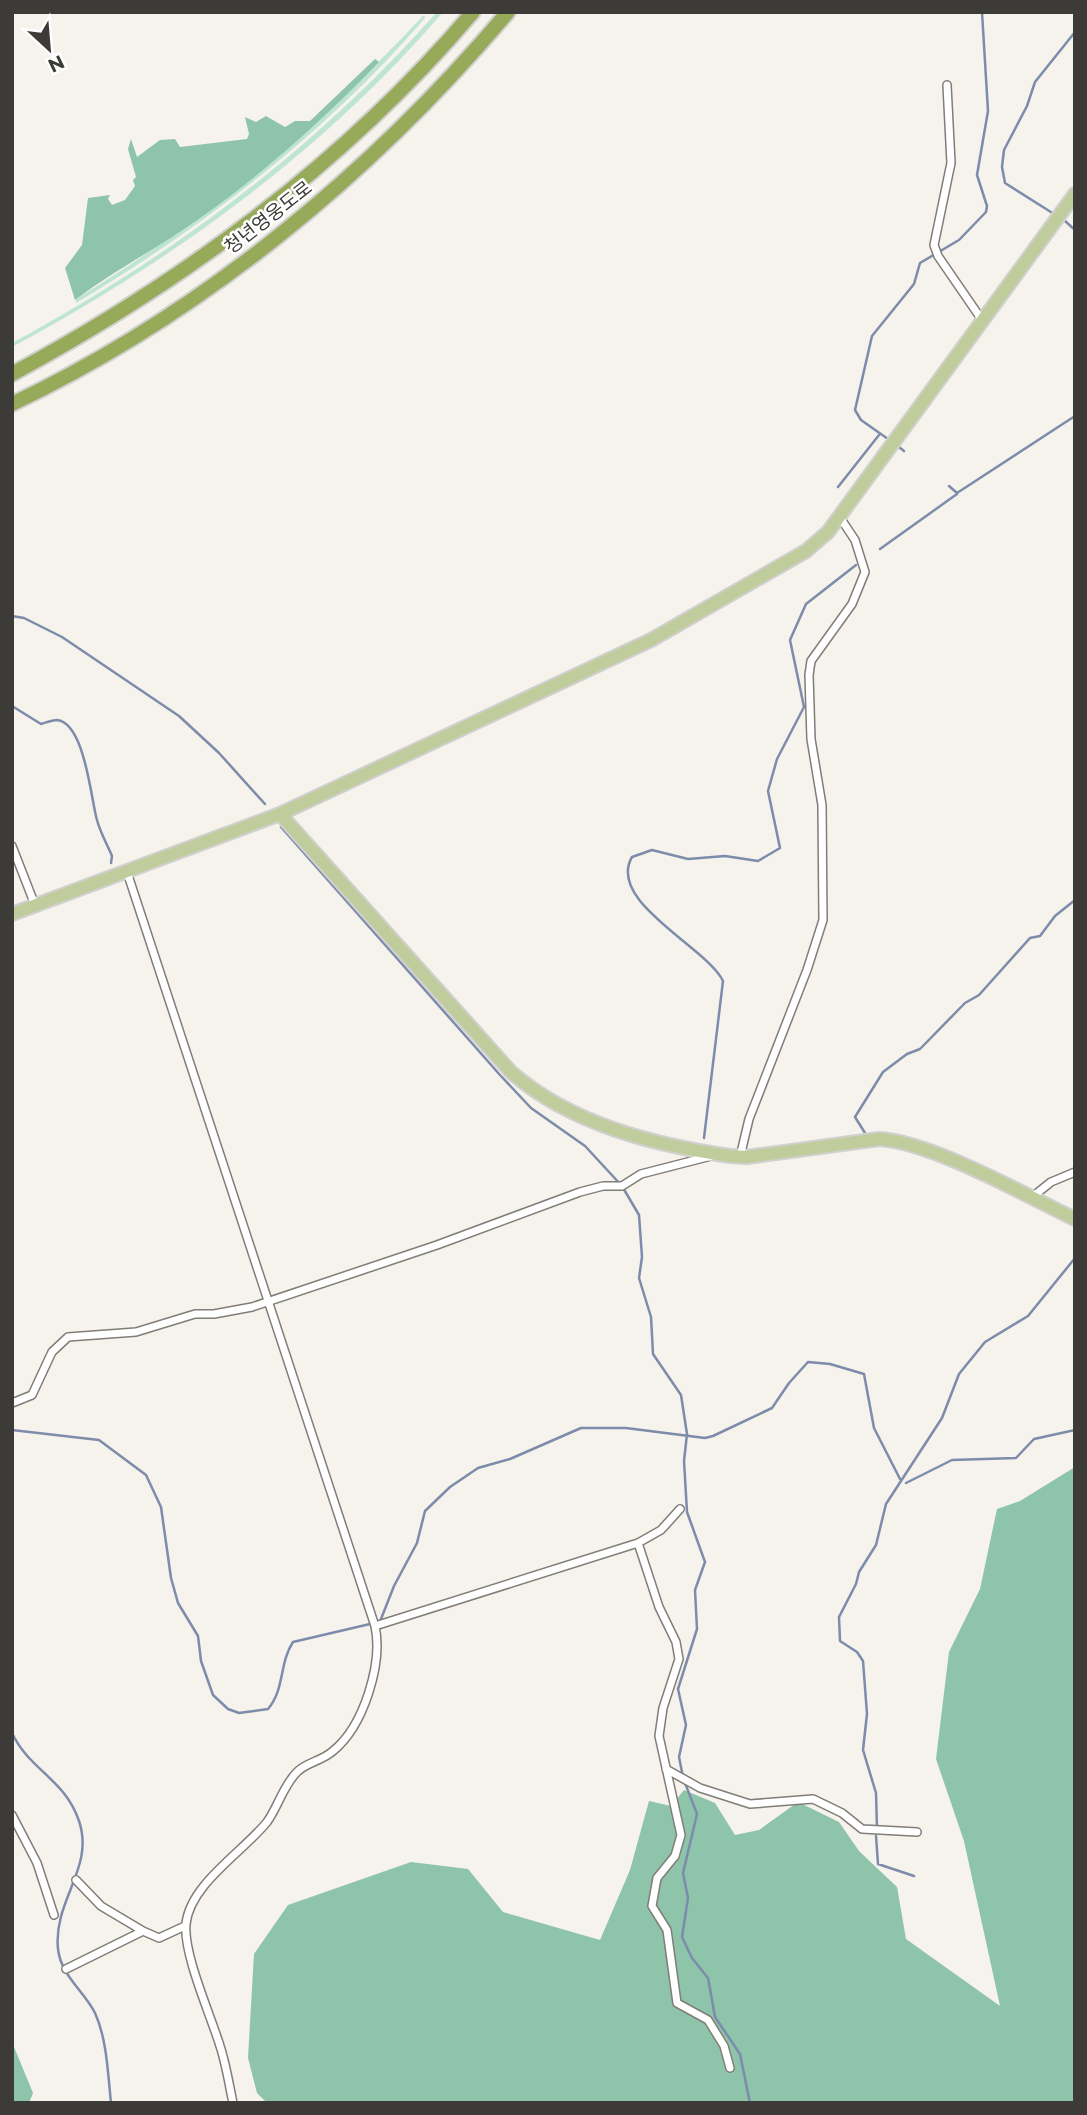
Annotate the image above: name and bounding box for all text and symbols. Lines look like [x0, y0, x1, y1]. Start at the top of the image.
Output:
north arrow [14, 14, 84, 84]
text: N [44, 50, 68, 78]
street label: 청년영웅도로 [220, 176, 317, 259]

